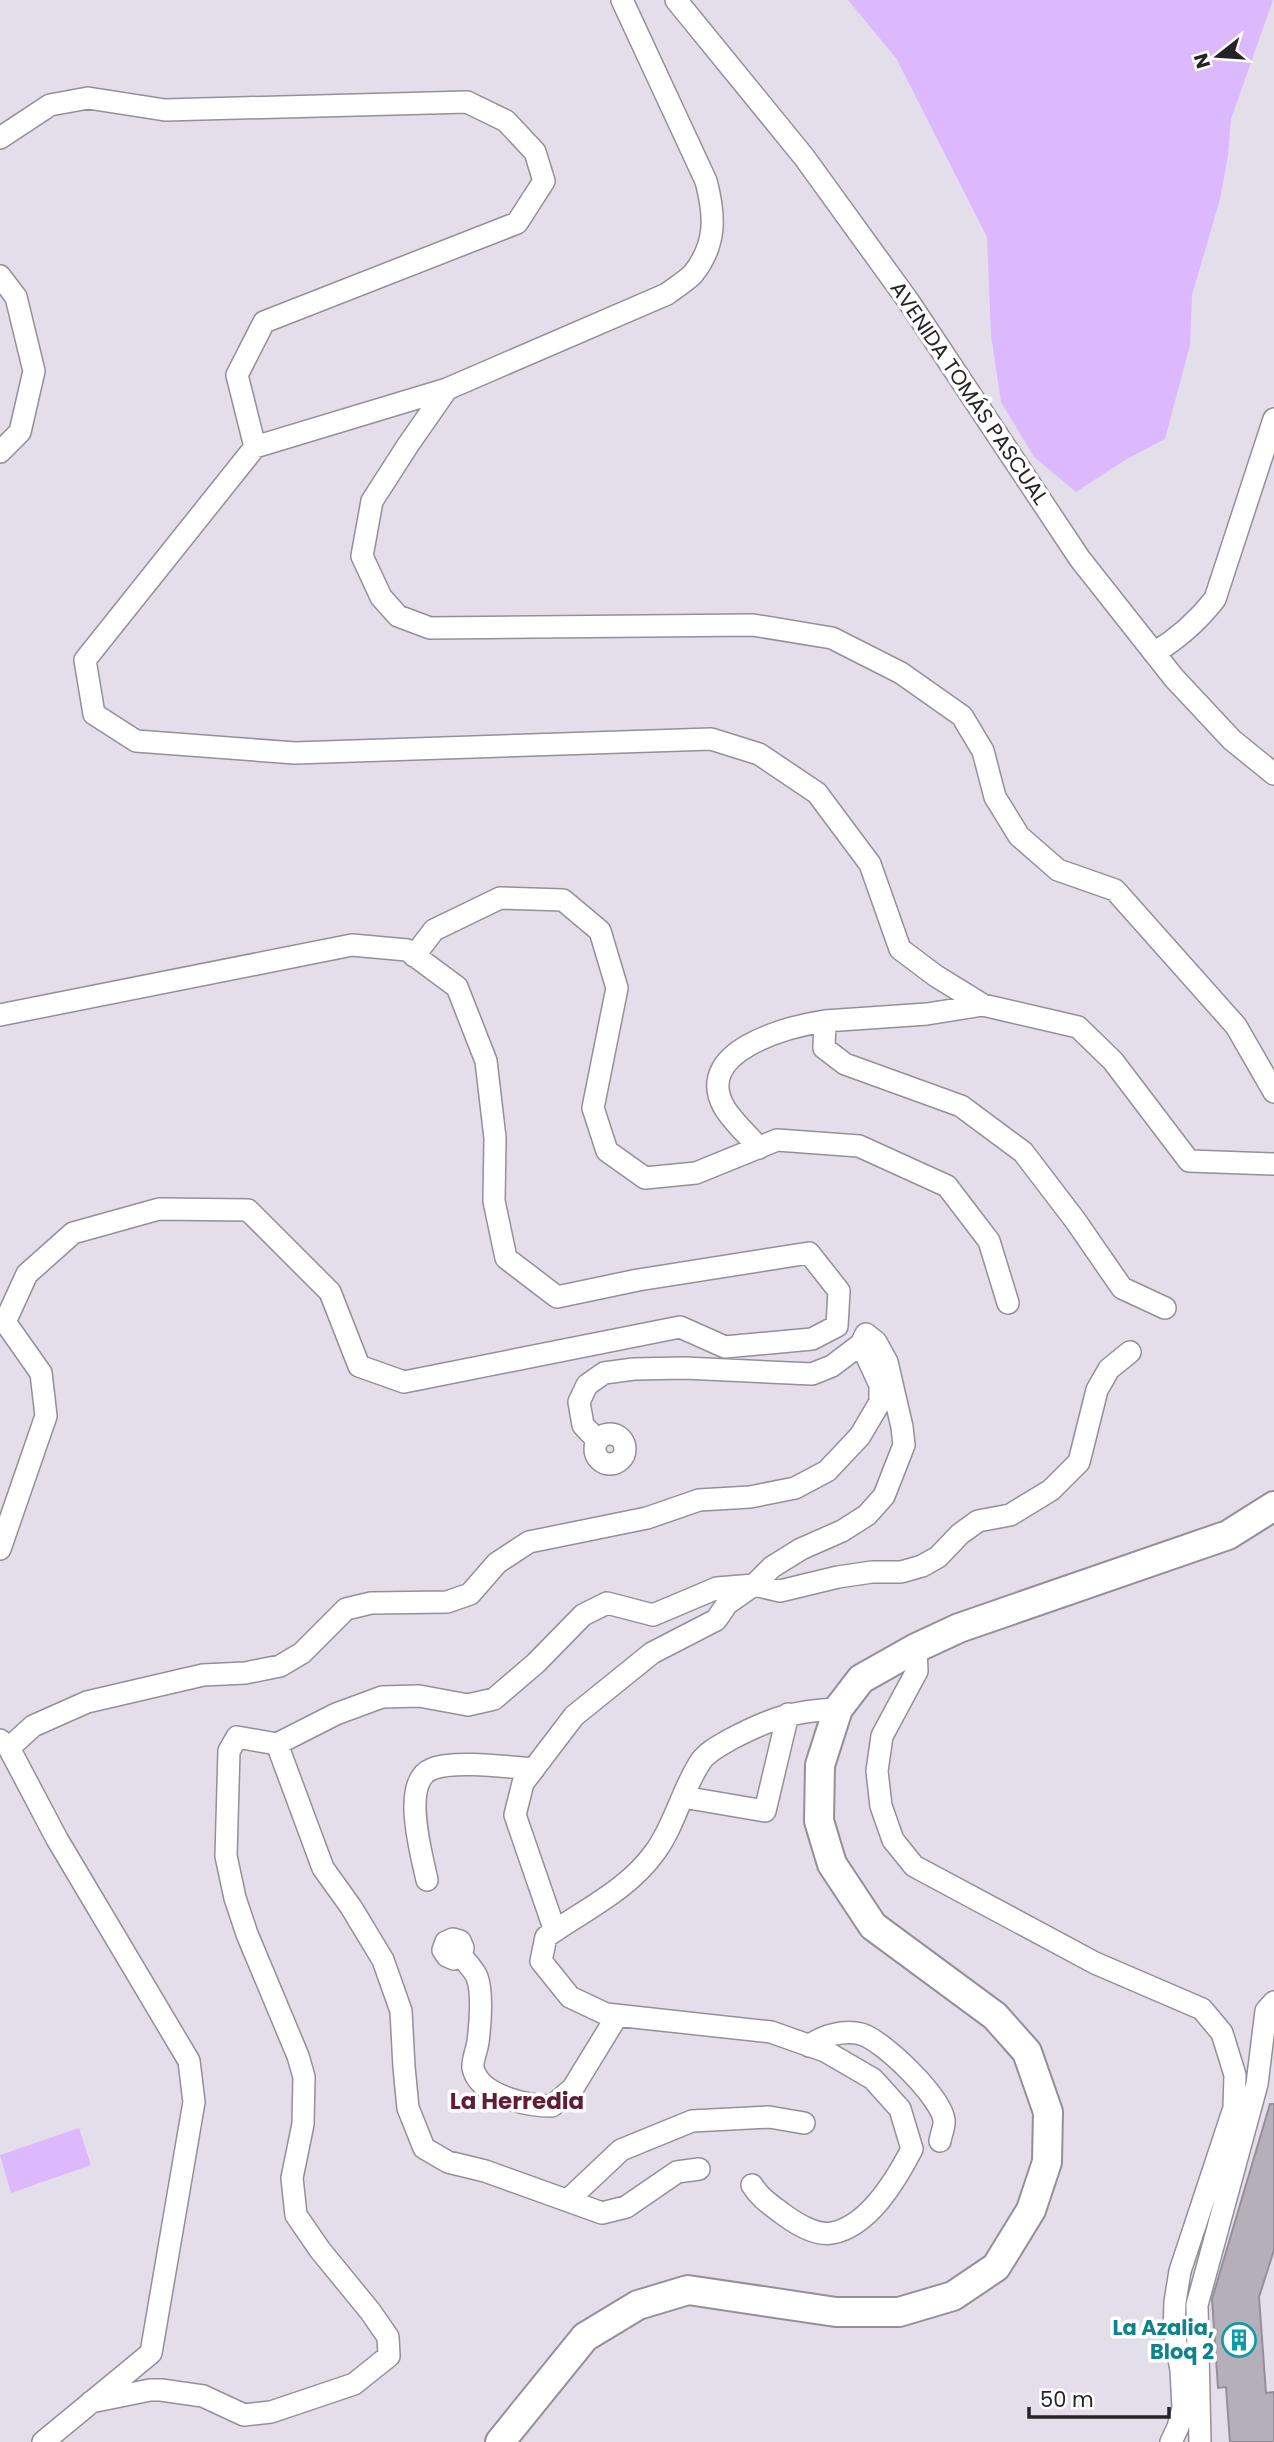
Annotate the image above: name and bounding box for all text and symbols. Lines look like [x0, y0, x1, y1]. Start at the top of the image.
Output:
north arrow [1183, 21, 1253, 91]
text: N [1187, 50, 1217, 72]
street label: AVENIDA TOMÁS PASCUAL [884, 275, 1055, 510]
district label: La Herredia [450, 2085, 584, 2117]
place label: La Azalia, Bloq 2 [1112, 2313, 1214, 2366]
building icon: La Azalia, Bloq 2 [1220, 2321, 1258, 2359]
scale bar [1029, 2376, 1169, 2420]
text: 50 m [1040, 2385, 1094, 2414]

